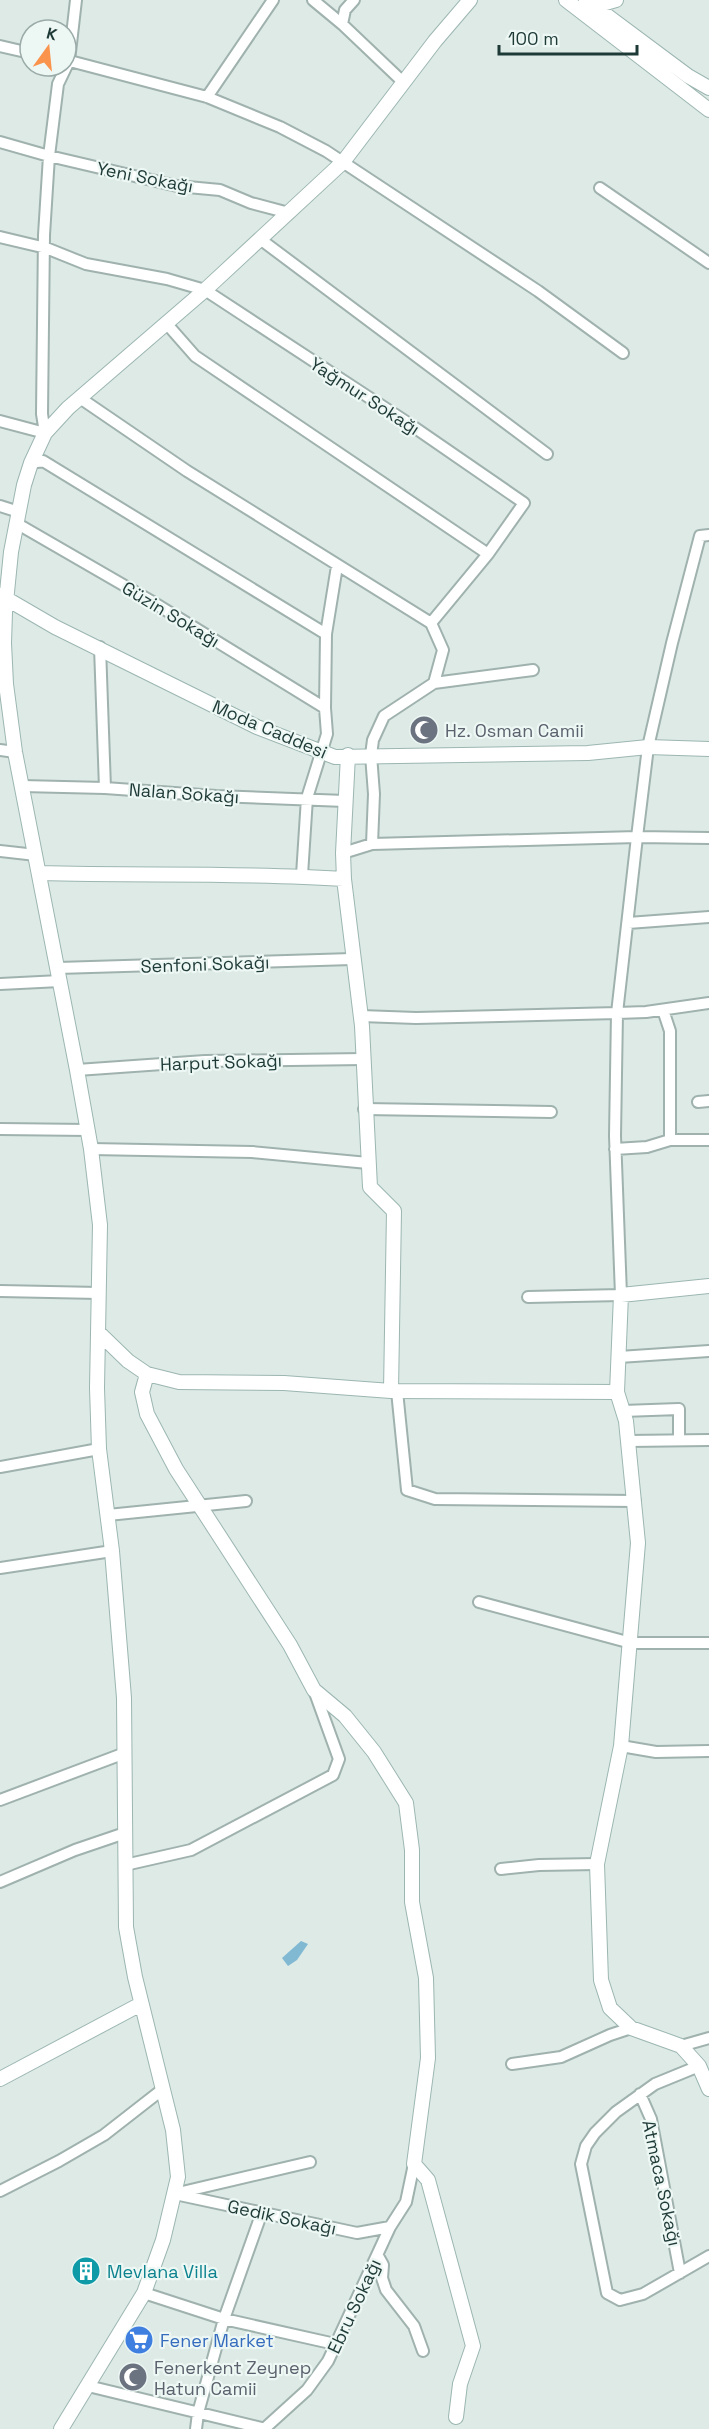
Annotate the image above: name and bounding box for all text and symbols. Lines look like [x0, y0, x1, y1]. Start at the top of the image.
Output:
north arrow [18, 18, 78, 78]
scale bar [499, 18, 637, 56]
text: K [44, 23, 59, 45]
text: 100 m [508, 27, 559, 50]
street label: Yeni Sokağı [95, 156, 195, 198]
street label: Yağmur Sokağı [306, 352, 424, 440]
street label: Güzin Sokağı [118, 576, 224, 652]
street label: Moda Caddesi [209, 694, 331, 764]
mosque icon: Hz. Osman Camii [408, 714, 440, 746]
place label: Hz. Osman Camii [445, 719, 584, 742]
street label: Nalan Sokağı [128, 778, 240, 808]
street label: Senfoni Sokağı [140, 950, 270, 978]
street label: Harput Sokağı [160, 1048, 282, 1076]
street label: Atmaca Sokağı [637, 2118, 687, 2248]
street label: Gedik Sokağı [226, 2194, 338, 2240]
building icon: Mevlana Villa [70, 2255, 102, 2287]
street label: Ebru Sokağı [322, 2255, 386, 2357]
place label: Mevlana Villa [107, 2260, 218, 2283]
supermarket icon: Fener Market [123, 2324, 155, 2356]
place label: Fener Market [160, 2329, 274, 2352]
place label: Fenerkent Zeynep Hatun Camii [154, 2356, 311, 2400]
mosque icon: Fenerkent Zeynep Hatun Camii [117, 2361, 149, 2393]

